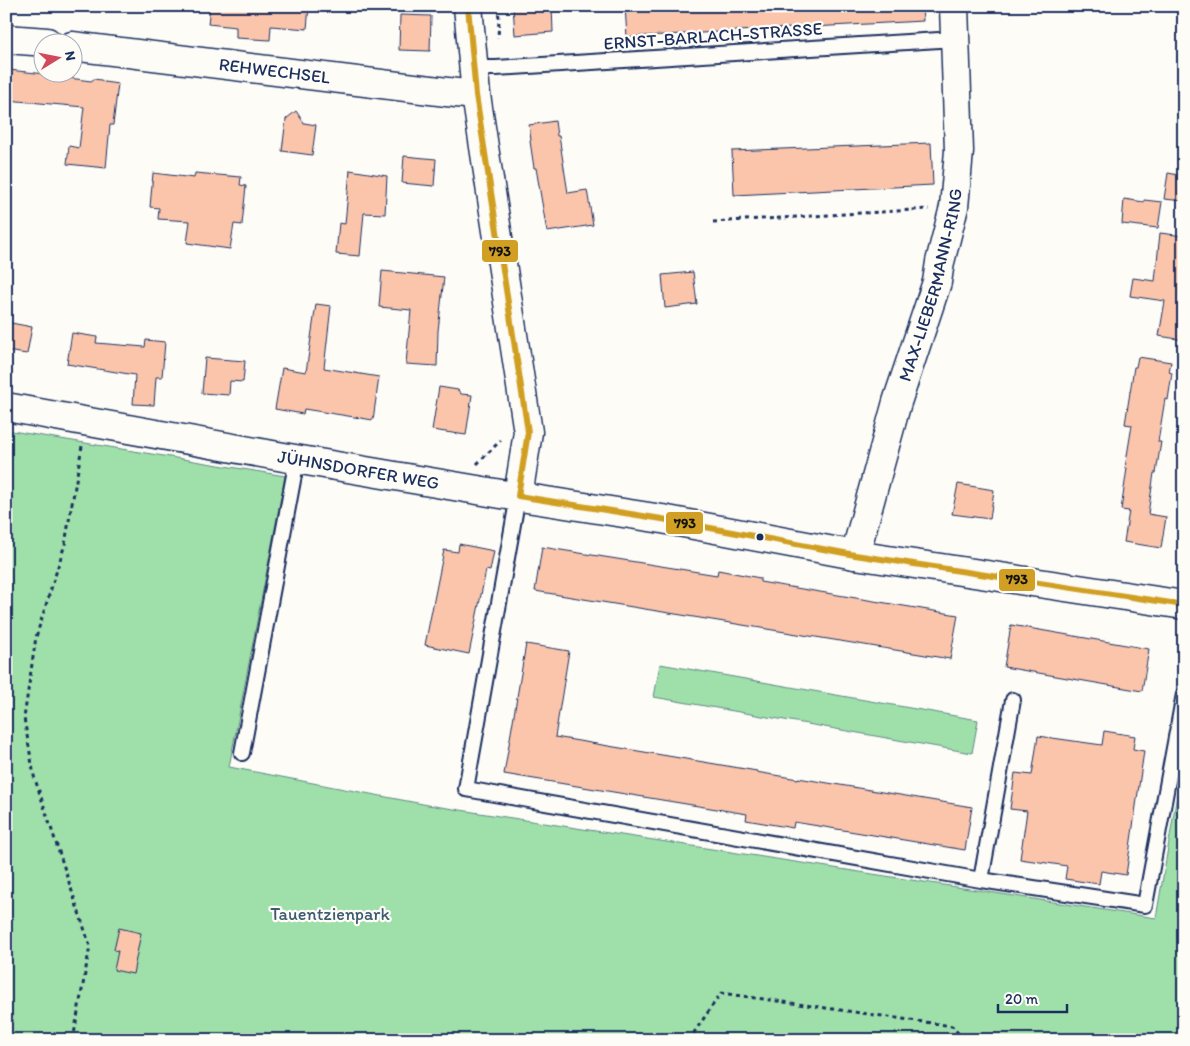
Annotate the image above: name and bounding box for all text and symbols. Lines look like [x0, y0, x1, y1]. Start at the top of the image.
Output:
street label: ERNST-BARLACH-STRASSE [603, 17, 823, 55]
north arrow [32, 32, 82, 82]
text: N [61, 50, 80, 62]
street label: REHWECHSEL [218, 53, 331, 89]
street label: MAX-LIEBERMANN-RING [894, 187, 967, 384]
line badge: 793 [481, 239, 519, 263]
text: 793 [488, 243, 511, 260]
street label: JÜHNSDORFER WEG [276, 445, 441, 494]
line badge: 793 [665, 511, 704, 535]
text: 793 [673, 515, 696, 532]
unlabelled marker [755, 532, 765, 542]
line badge: 793 [998, 568, 1036, 592]
text: 793 [1005, 571, 1028, 588]
park label: Tauentzienpark [270, 903, 390, 925]
scale bar [998, 981, 1066, 1013]
text: 20 m [1005, 990, 1039, 1008]

